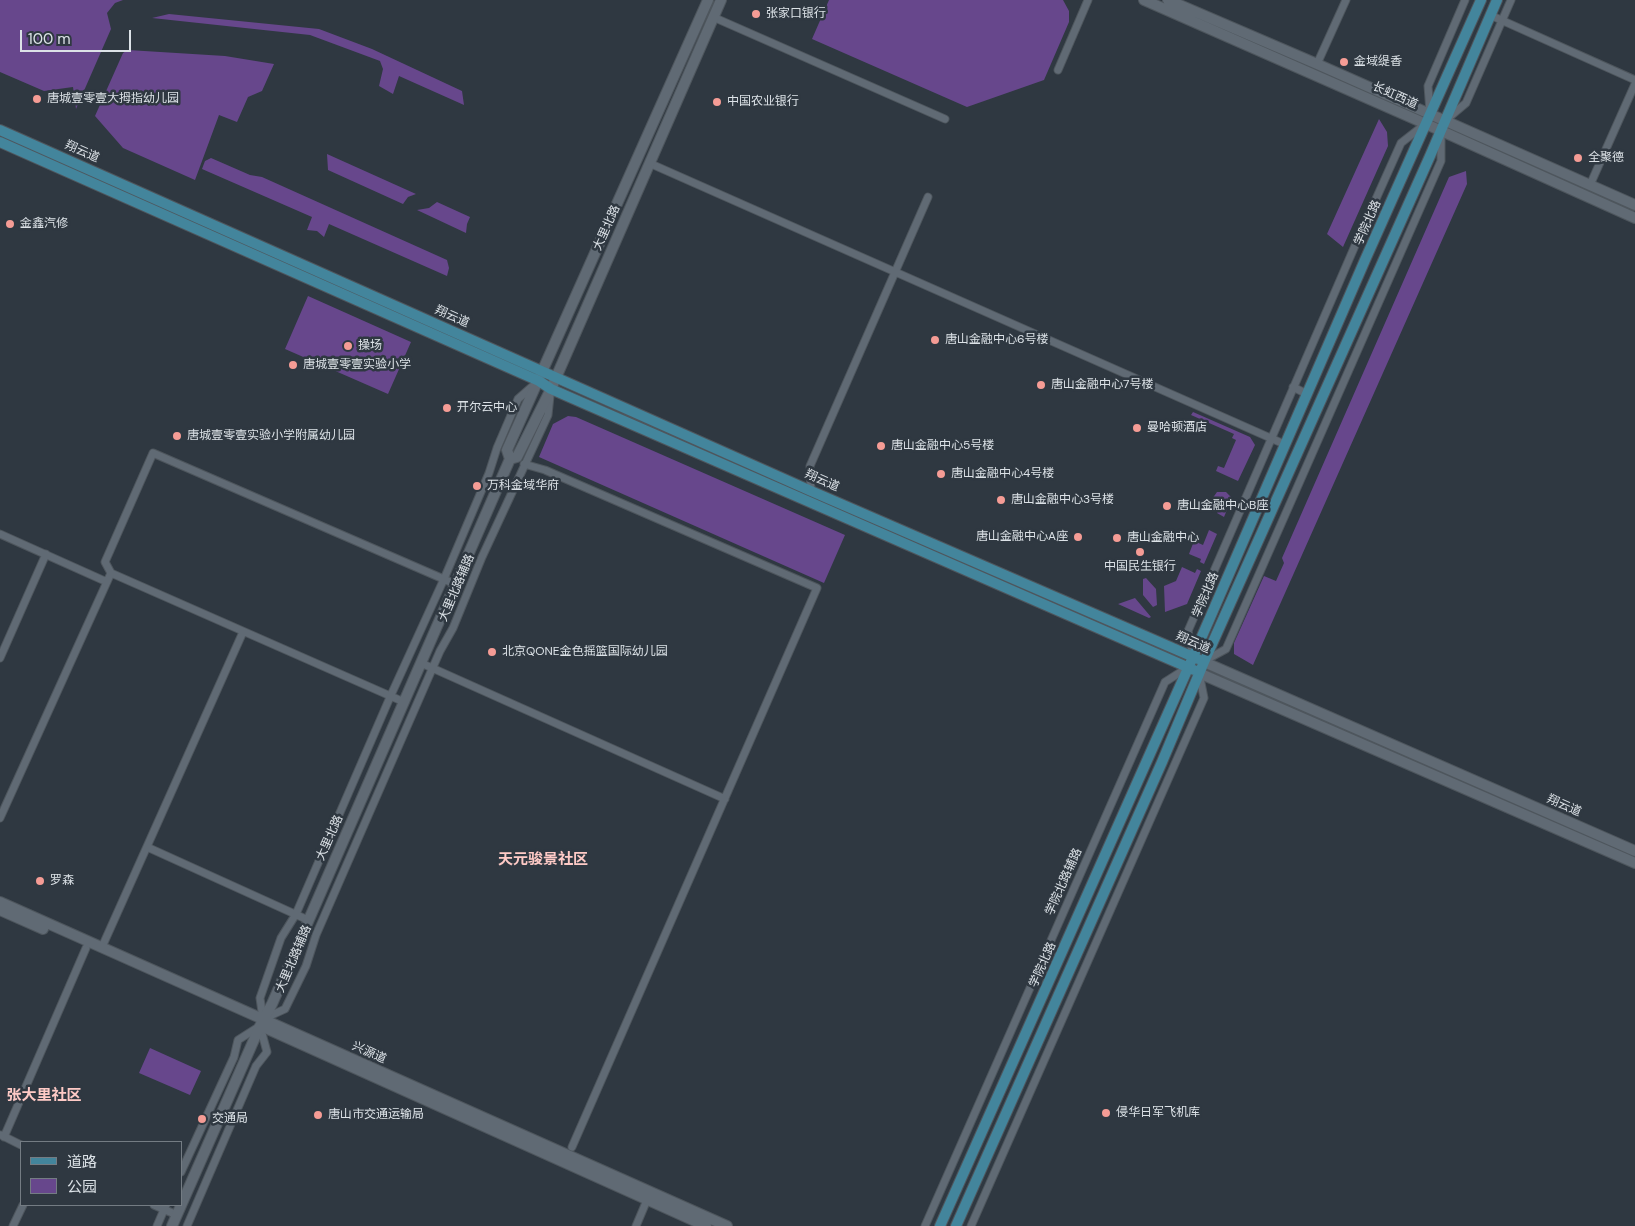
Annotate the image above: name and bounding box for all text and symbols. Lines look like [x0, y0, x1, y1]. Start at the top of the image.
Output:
place label: 张家口银行 [766, 7, 826, 21]
marker: 张家口银行 [750, 8, 762, 20]
scale bar [22, 20, 134, 52]
text: 100 m [28, 29, 71, 49]
place label: 金域缇香 [1354, 55, 1402, 69]
marker: 金域缇香 [1338, 56, 1350, 68]
street label: 长虹西道 [1370, 80, 1420, 112]
place label: 唐城壹零壹大拇指幼儿园 [47, 92, 179, 106]
marker: 唐城壹零壹大拇指幼儿园 [31, 93, 43, 105]
place label: 中国农业银行 [727, 95, 799, 109]
marker: 中国农业银行 [711, 96, 723, 108]
street label: 翔云道 [63, 138, 101, 166]
place label: 全聚德 [1588, 151, 1624, 165]
marker: 全聚德 [1572, 152, 1584, 164]
street label: 学院北路 [1352, 198, 1384, 248]
street label: 大里北路 [591, 203, 623, 253]
place label: 金鑫汽修 [20, 217, 68, 231]
marker: 金鑫汽修 [4, 218, 16, 230]
street label: 翔云道 [433, 303, 471, 331]
place label: 唐山金融中心6号楼 [945, 333, 1049, 347]
marker: 唐山金融中心6号楼 [929, 334, 941, 346]
place label: 操场 [358, 339, 382, 353]
marker: 操场 [342, 340, 354, 352]
place label: 唐城壹零壹实验小学 [303, 358, 411, 372]
marker: 唐城壹零壹实验小学 [287, 359, 299, 371]
place label: 唐山金融中心7号楼 [1051, 378, 1153, 392]
marker: 唐山金融中心7号楼 [1035, 379, 1047, 391]
place label: 开尔云中心 [457, 401, 517, 415]
marker: 开尔云中心 [441, 402, 453, 414]
place label: 曼哈顿酒店 [1147, 421, 1207, 435]
marker: 曼哈顿酒店 [1131, 422, 1143, 434]
place label: 唐城壹零壹实验小学附属幼儿园 [187, 429, 355, 443]
marker: 唐城壹零壹实验小学附属幼儿园 [171, 430, 183, 442]
place label: 唐山金融中心5号楼 [891, 439, 994, 453]
marker: 唐山金融中心5号楼 [875, 440, 887, 452]
street label: 翔云道 [803, 467, 841, 495]
place label: 唐山金融中心4号楼 [951, 467, 1054, 481]
marker: 唐山金融中心4号楼 [935, 468, 947, 480]
place label: 万科金域华府 [487, 479, 559, 493]
marker: 万科金域华府 [471, 480, 483, 492]
place label: 唐山金融中心3号楼 [1011, 493, 1114, 507]
marker: 唐山金融中心3号楼 [995, 494, 1007, 506]
place label: 唐山金融中心B座 [1177, 499, 1268, 513]
marker: 唐山金融中心B座 [1161, 500, 1173, 512]
place label: 唐山金融中心A座 [976, 530, 1068, 544]
marker: 唐山金融中心A座 [1072, 531, 1084, 543]
place label: 唐山金融中心 [1127, 531, 1199, 545]
marker: 唐山金融中心 [1111, 532, 1123, 544]
marker: 中国民生银行 [1134, 546, 1146, 558]
street label: 大里北路辅路 [436, 552, 478, 624]
place label: 中国民生银行 [1104, 560, 1176, 574]
street label: 学院北路 [1190, 570, 1222, 620]
street label: 翔云道 [1174, 629, 1212, 657]
place label: 北京QONE金色摇篮国际幼儿园 [502, 645, 668, 659]
marker: 北京QONE金色摇篮国际幼儿园 [486, 646, 498, 658]
street label: 翔云道 [1545, 792, 1583, 820]
street label: 大里北路 [314, 813, 346, 863]
street label: 学院北路辅路 [1043, 846, 1085, 918]
district label: 天元骏景社区 [498, 851, 588, 869]
place label: 罗森 [50, 874, 74, 888]
marker: 罗森 [34, 875, 46, 887]
street label: 大里北路辅路 [273, 923, 315, 995]
street label: 学院北路 [1027, 940, 1059, 990]
street label: 兴源道 [350, 1039, 388, 1067]
district label: 张大里社区 [7, 1087, 81, 1105]
place label: 侵华日军飞机库 [1116, 1106, 1200, 1120]
marker: 侵华日军飞机库 [1100, 1107, 1112, 1119]
place label: 唐山市交通运输局 [328, 1108, 424, 1122]
marker: 唐山市交通运输局 [312, 1109, 324, 1121]
place label: 交通局 [212, 1112, 248, 1126]
marker: 交通局 [196, 1113, 208, 1125]
legend [20, 1141, 182, 1206]
text: 道路 [67, 1152, 97, 1172]
text: 公园 [67, 1177, 97, 1197]

